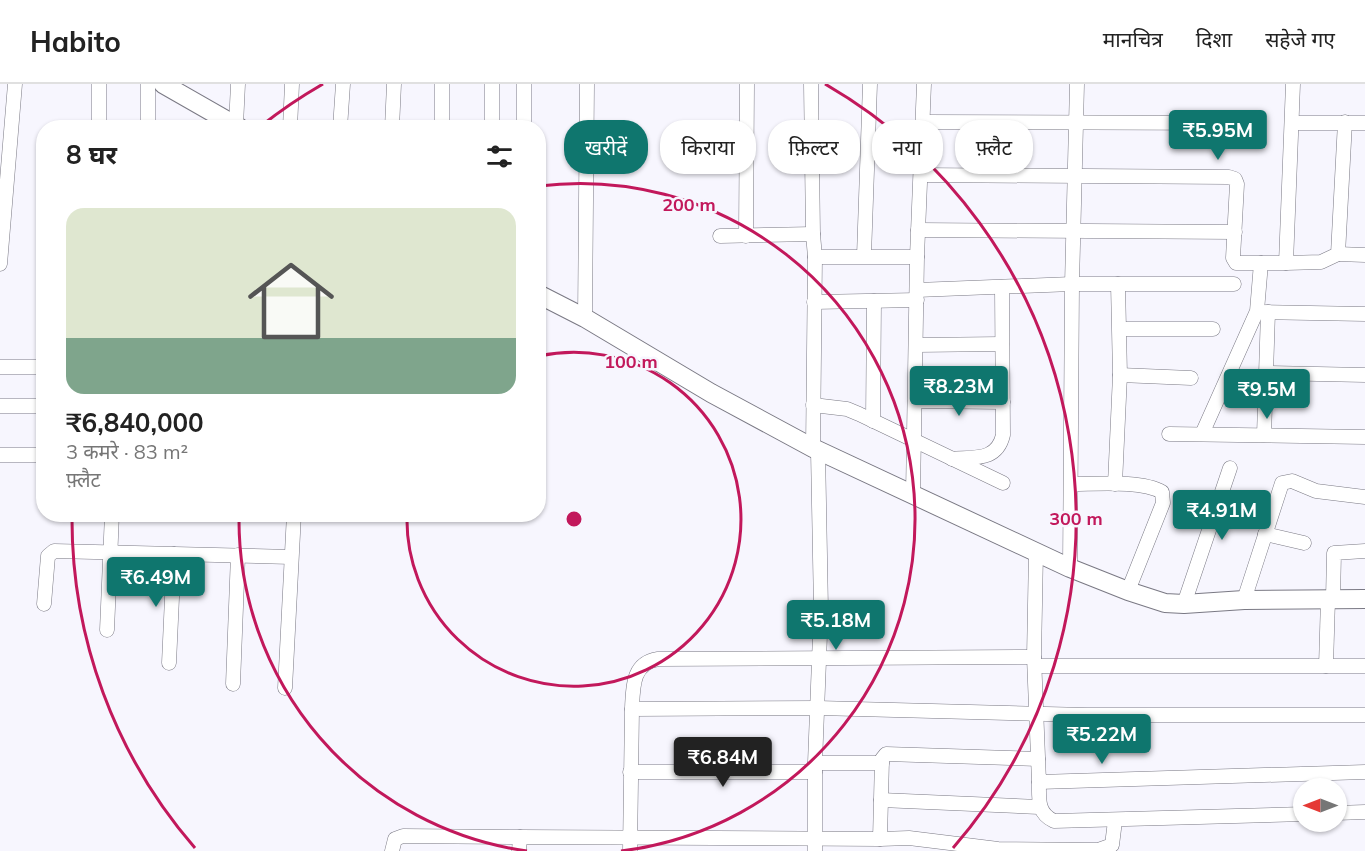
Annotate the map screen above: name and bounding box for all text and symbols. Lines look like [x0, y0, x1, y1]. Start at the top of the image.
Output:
text: Habito [30, 24, 121, 59]
text: मानचित्र [1103, 26, 1163, 52]
text: दिशा [1196, 26, 1232, 52]
text: सहेजे गए [1265, 26, 1335, 52]
pin: ₹5.95M [1169, 110, 1267, 161]
text: ₹5.95M [1183, 117, 1253, 142]
chip: खरीदें [564, 120, 648, 174]
chip: किराया [660, 120, 756, 174]
chip: फ़िल्टर [768, 120, 860, 174]
chip: नया [872, 120, 943, 174]
chip: फ़्लैट [955, 120, 1033, 174]
text: 8 घर [66, 138, 117, 171]
icon: filters [483, 140, 516, 173]
text: 200 m [662, 193, 716, 216]
icon: home [237, 247, 345, 355]
text: 100 m [604, 350, 658, 373]
pin: ₹8.23M [910, 366, 1008, 417]
pin: ₹9.5M [1225, 369, 1309, 420]
text: ₹8.23M [924, 373, 994, 398]
text: ₹9.5M [1238, 376, 1296, 401]
text: ₹6,840,000 [66, 406, 204, 439]
text: 3 कमरे · 83 m² [66, 439, 188, 464]
text: फ़्लैट [66, 467, 101, 492]
pin: ₹4.91M [1173, 490, 1271, 541]
text: ₹4.91M [1187, 497, 1257, 522]
text: 300 m [1049, 507, 1103, 530]
centre of rings [564, 509, 584, 529]
pin: ₹6.49M [107, 557, 205, 608]
text: ₹6.49M [121, 564, 191, 589]
pin: ₹5.18M [787, 600, 885, 651]
text: ₹5.18M [801, 607, 871, 632]
pin: ₹5.22M [1053, 714, 1151, 765]
text: ₹5.22M [1067, 721, 1137, 746]
pin: ₹6.84M [674, 737, 772, 788]
text: ₹6.84M [688, 744, 758, 769]
north arrow [1293, 778, 1347, 832]
map controls [1293, 778, 1347, 832]

